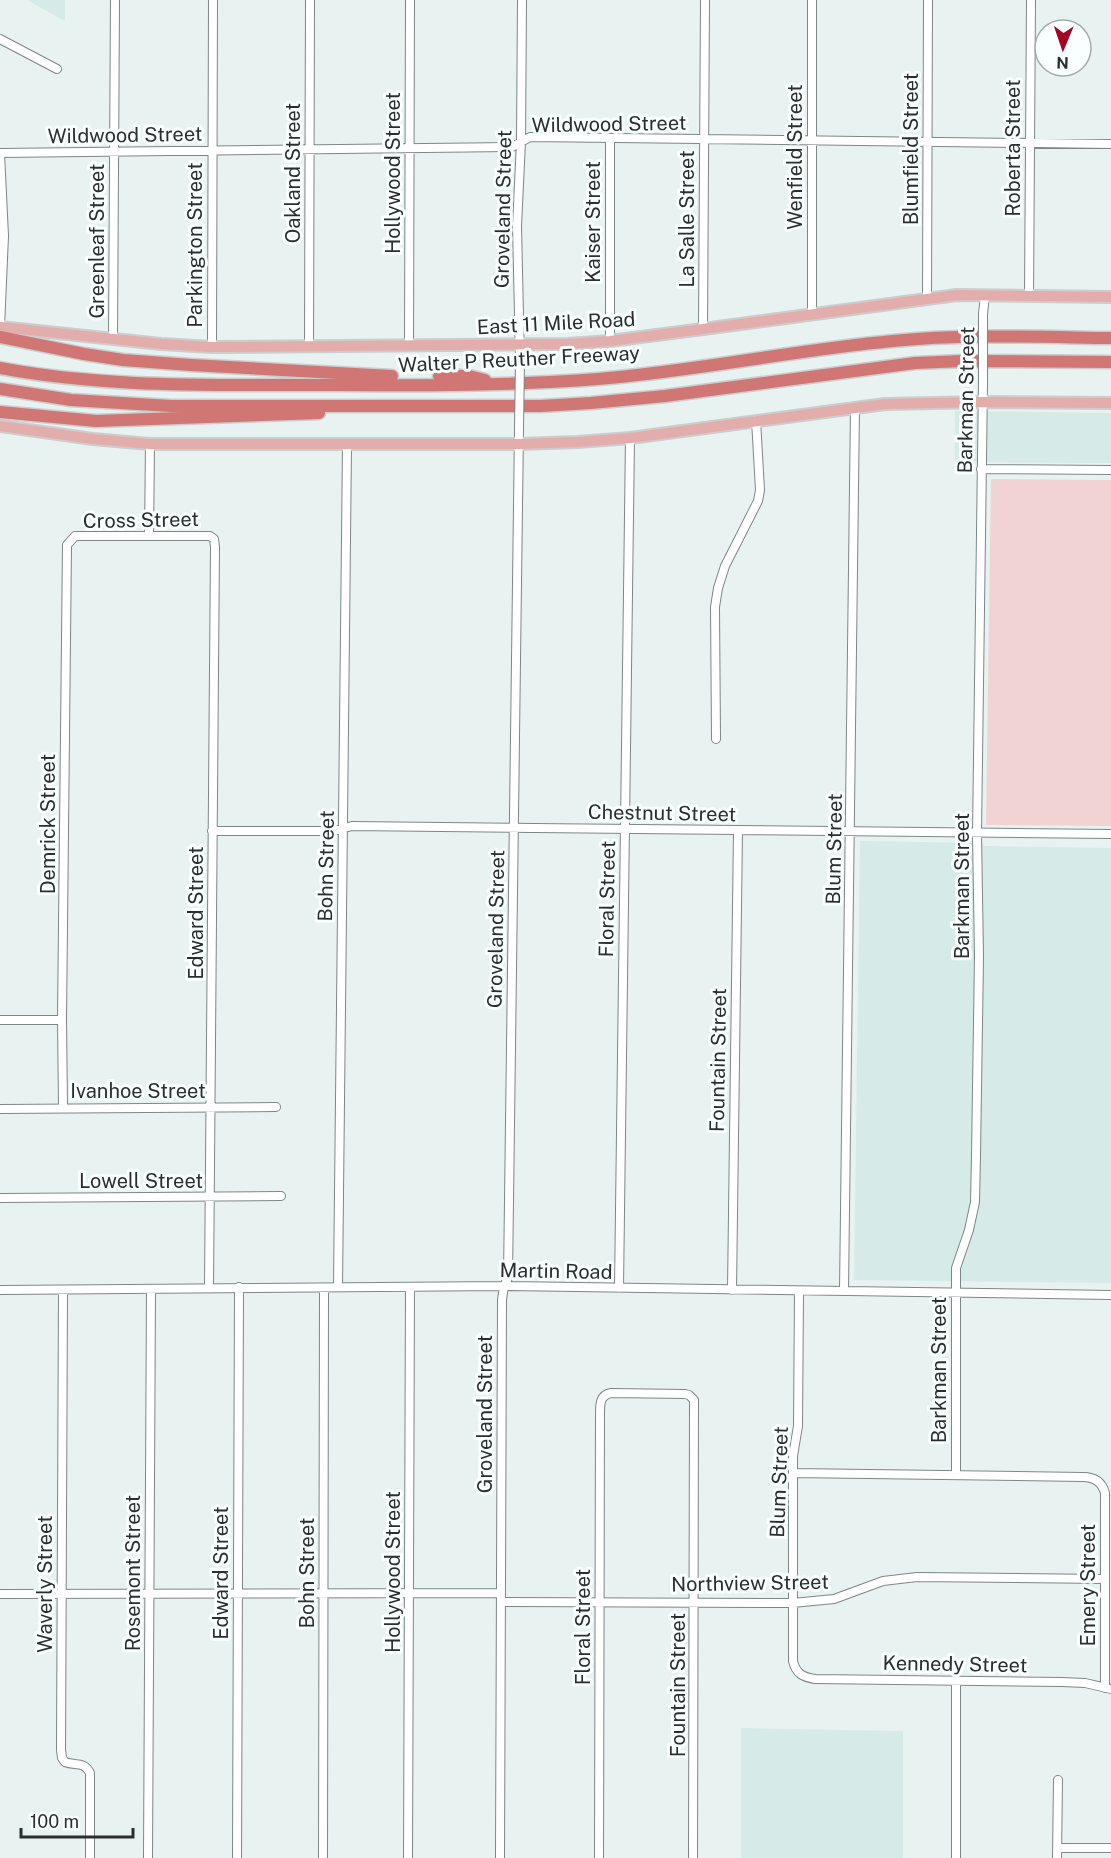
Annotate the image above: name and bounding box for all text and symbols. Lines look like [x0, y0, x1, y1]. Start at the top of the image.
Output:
north arrow [1033, 18, 1093, 78]
text: N [1056, 53, 1069, 72]
street label: Blumfield Street [899, 73, 923, 225]
street label: Roberta Street [1001, 79, 1025, 217]
street label: Wenfield Street [783, 84, 807, 230]
street label: Hollywood Street [381, 92, 405, 254]
street label: Oakland Street [281, 103, 305, 243]
street label: Wildwood Street [531, 111, 687, 137]
street label: Wildwood Street [47, 122, 203, 148]
street label: Groveland Street [490, 130, 516, 288]
street label: La Salle Street [675, 150, 699, 288]
street label: Kaiser Street [581, 161, 605, 283]
street label: Parkington Street [183, 162, 207, 328]
street label: Greenleaf Street [85, 163, 109, 319]
street label: East 11 Mile Road [476, 307, 636, 339]
street label: Barkman Street [953, 326, 979, 474]
street label: Walter P Reuther Freeway [398, 341, 641, 377]
street label: Cross Street [83, 507, 199, 533]
street label: Demrick Street [36, 754, 60, 894]
street label: Blum Street [821, 793, 847, 905]
street label: Chestnut Street [588, 800, 736, 826]
street label: Bohn Street [313, 810, 339, 922]
street label: Barkman Street [950, 813, 974, 959]
street label: Floral Street [594, 840, 620, 958]
street label: Edward Street [184, 846, 208, 980]
street label: Groveland Street [483, 850, 509, 1008]
street label: Fountain Street [705, 988, 731, 1132]
street label: Ivanhoe Street [70, 1079, 206, 1103]
street label: Lowell Street [79, 1169, 203, 1193]
street label: Martin Road [499, 1258, 613, 1284]
street label: Barkman Street [927, 1297, 951, 1443]
street label: Groveland Street [473, 1335, 497, 1493]
street label: Blum Street [765, 1426, 793, 1538]
street label: Hollywood Street [381, 1491, 405, 1653]
street label: Rosemont Street [121, 1495, 145, 1651]
street label: Edward Street [209, 1506, 233, 1640]
street label: Waverly Street [33, 1515, 57, 1653]
street label: Bohn Street [295, 1517, 319, 1629]
street label: Emery Street [1076, 1524, 1100, 1646]
street label: Floral Street [571, 1569, 595, 1685]
street label: Northview Street [671, 1570, 829, 1596]
street label: Fountain Street [666, 1613, 690, 1757]
street label: Kennedy Street [882, 1651, 1028, 1677]
scale bar [21, 1801, 134, 1839]
text: 100 m [30, 1811, 79, 1832]

